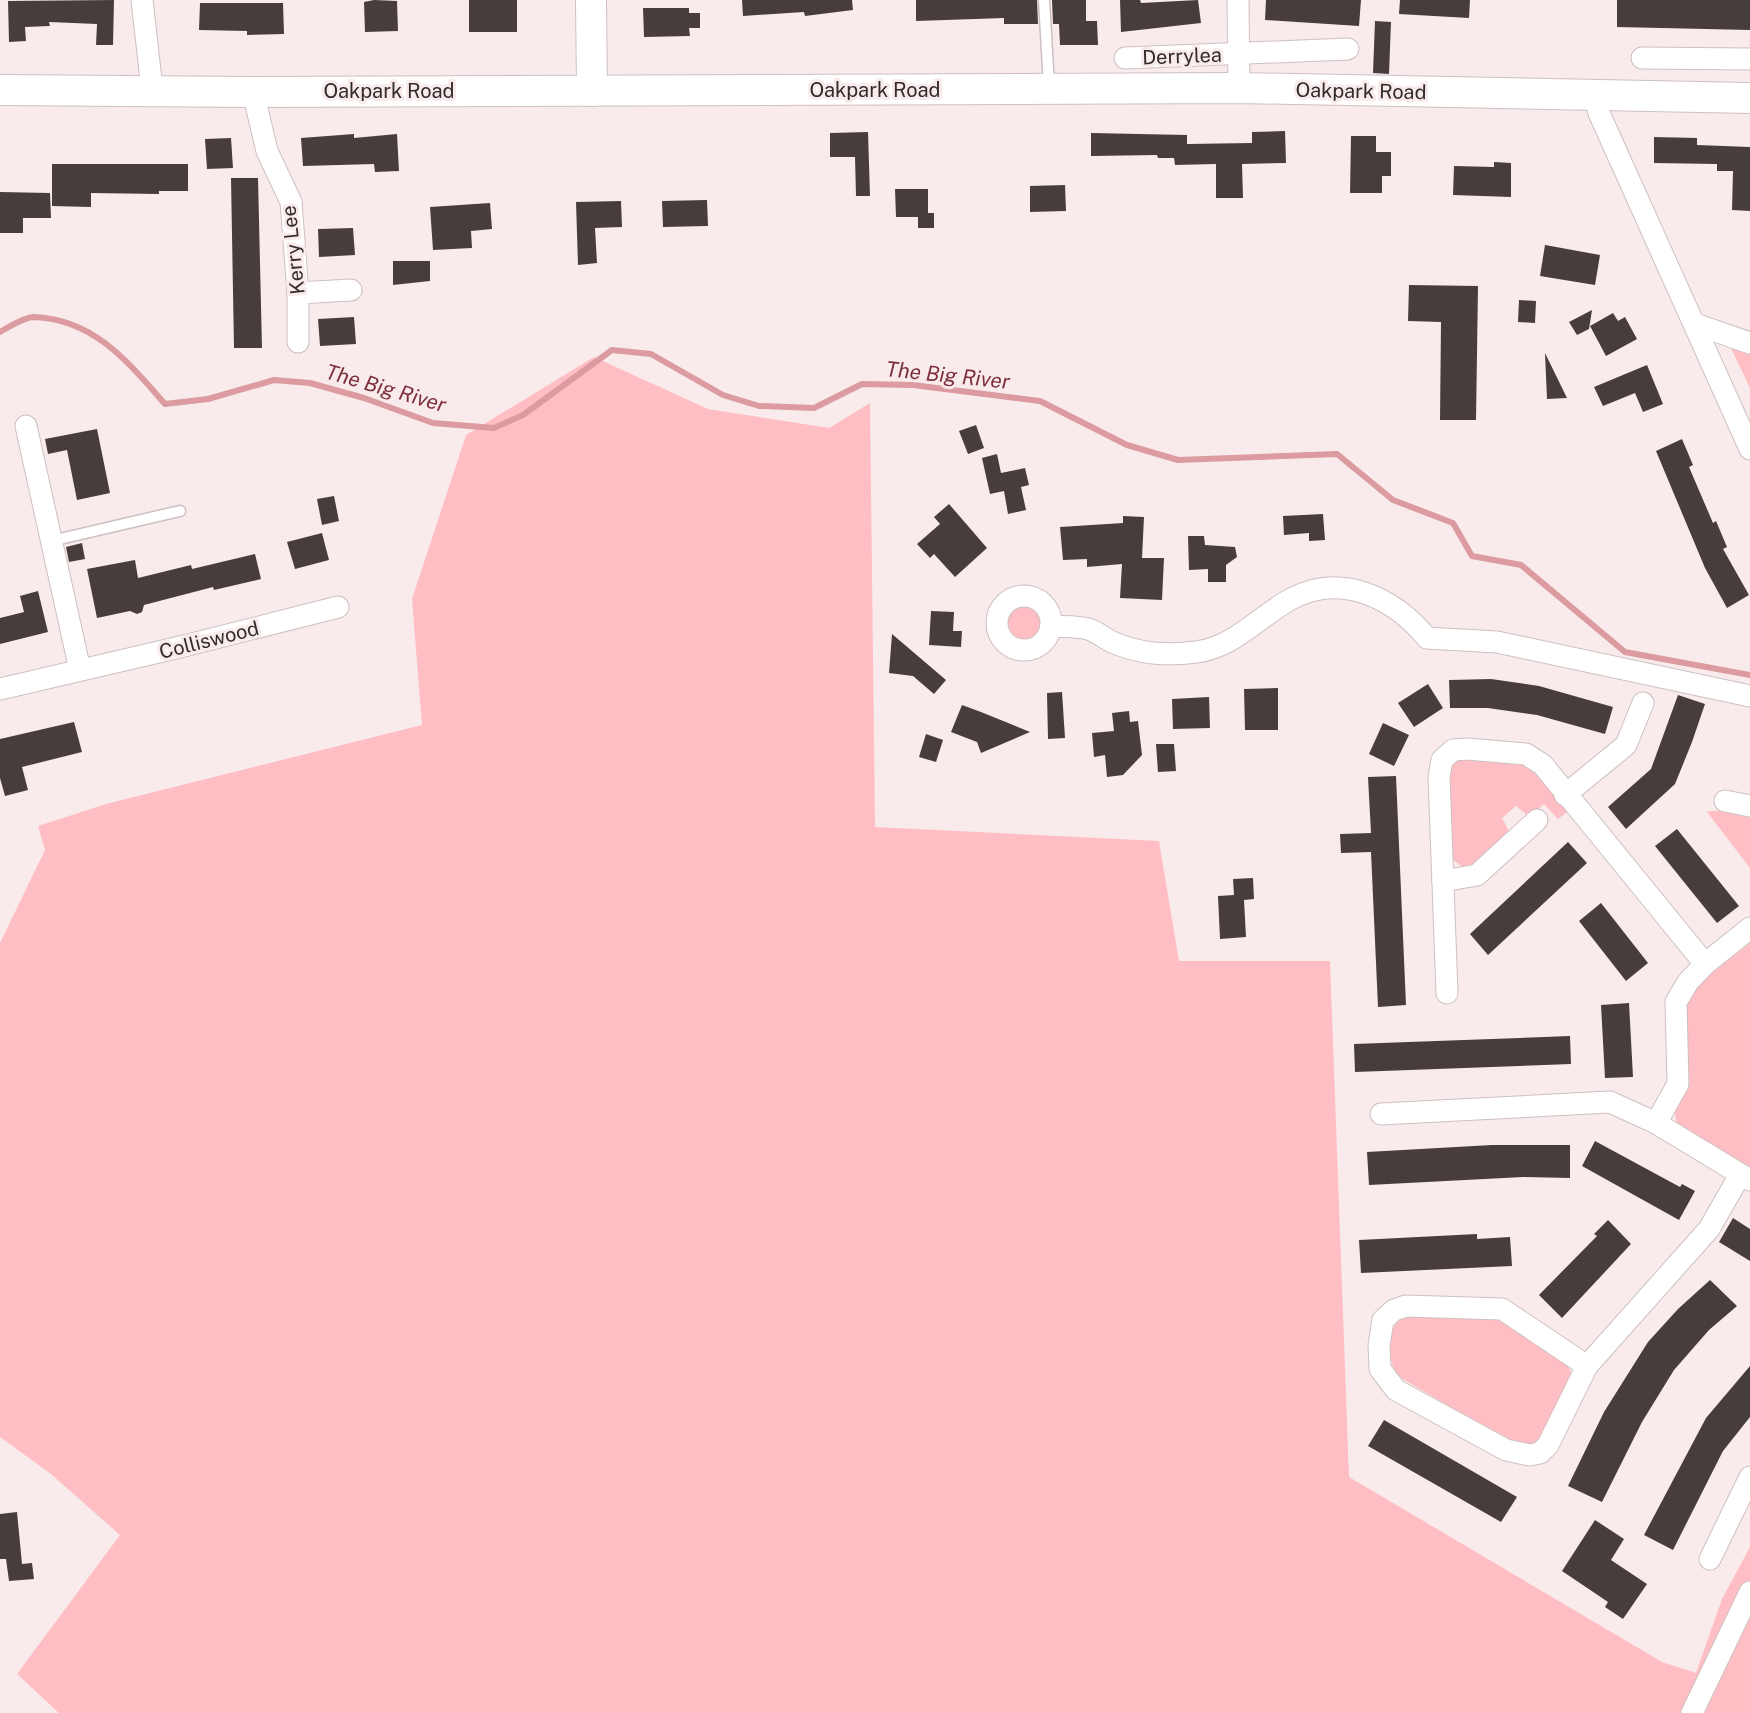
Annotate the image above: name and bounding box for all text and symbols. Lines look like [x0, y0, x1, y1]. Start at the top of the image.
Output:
street label: Derrylea [1142, 43, 1222, 69]
street label: Oakpark Road [810, 78, 940, 102]
street label: Oakpark Road [1295, 78, 1427, 104]
street label: Oakpark Road [324, 79, 454, 103]
street label: Kerry Lee [276, 204, 310, 296]
water label: The Big River [885, 356, 1012, 394]
water label: The Big River [323, 359, 450, 417]
street label: Colliswood [157, 616, 261, 664]

